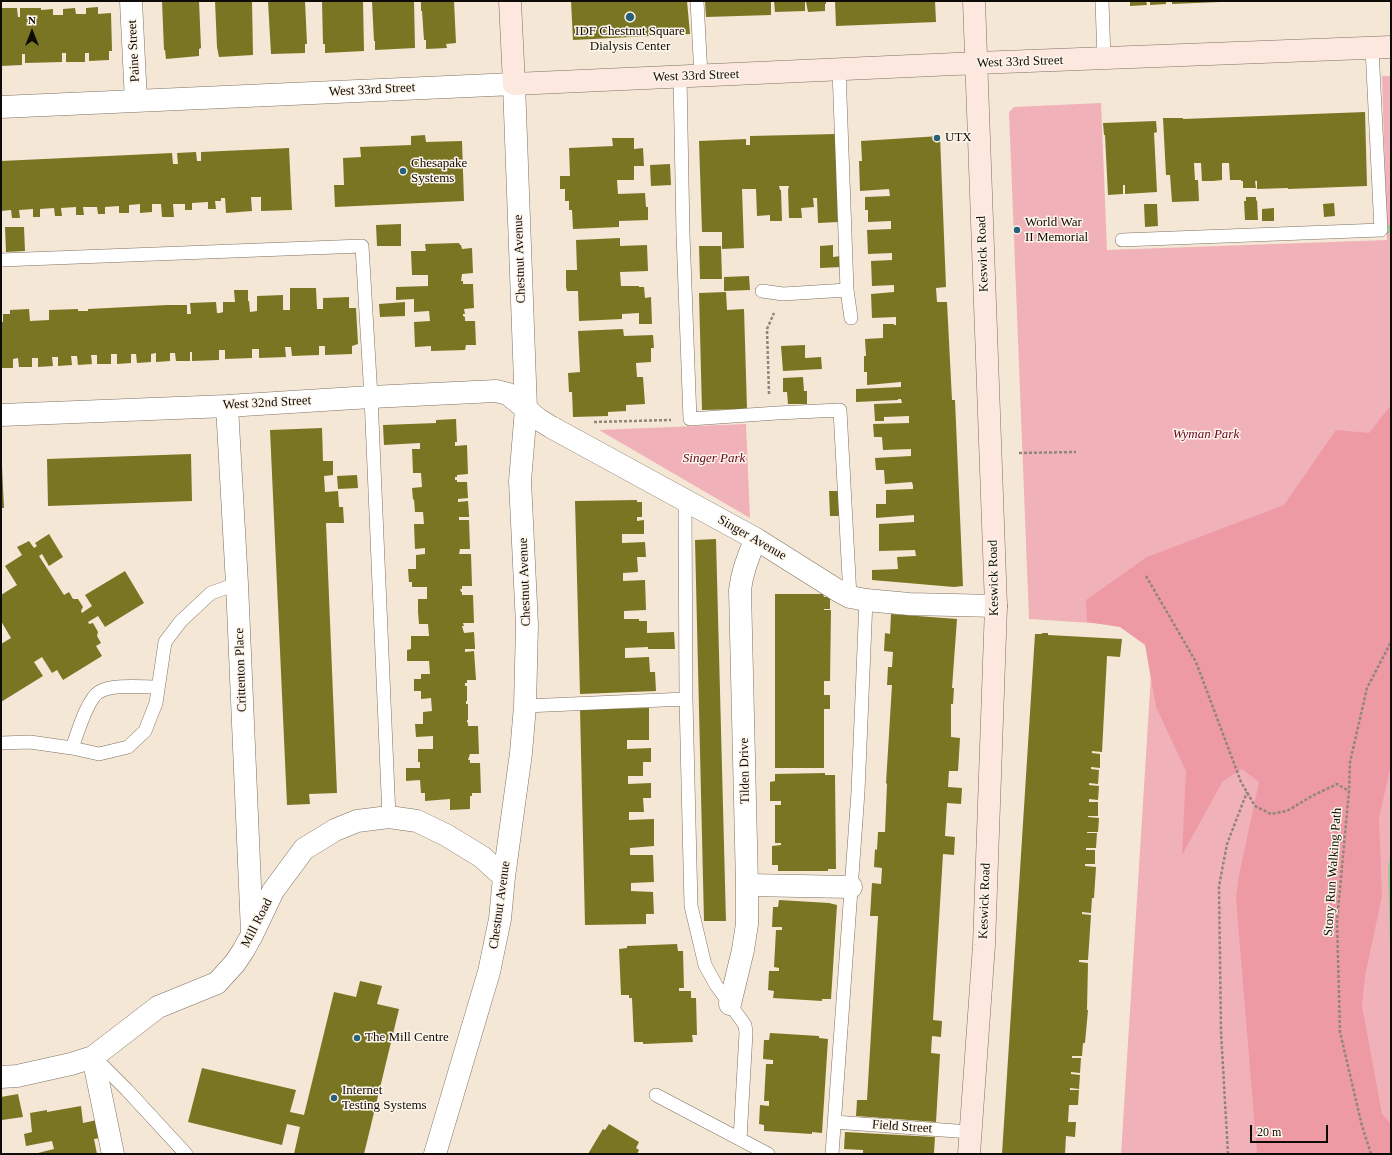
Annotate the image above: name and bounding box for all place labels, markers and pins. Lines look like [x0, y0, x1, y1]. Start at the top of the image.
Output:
marker: IDF Chestnut Square Dialysis Center [624, 11, 636, 23]
place label: IDF Chestnut Square Dialysis Center [575, 24, 685, 55]
place label: UTX [945, 130, 972, 146]
marker: UTX [932, 133, 942, 143]
place label: Chesapake Systems [411, 156, 467, 187]
marker: Chesapake Systems [398, 166, 408, 176]
place label: World War II Memorial [1025, 215, 1088, 246]
marker: World War II Memorial [1012, 225, 1022, 235]
place label: The Mill Centre [365, 1030, 449, 1046]
marker: The Mill Centre [352, 1033, 362, 1043]
place label: Internet Testing Systems [342, 1083, 427, 1114]
marker: Internet Testing Systems [329, 1093, 339, 1103]

